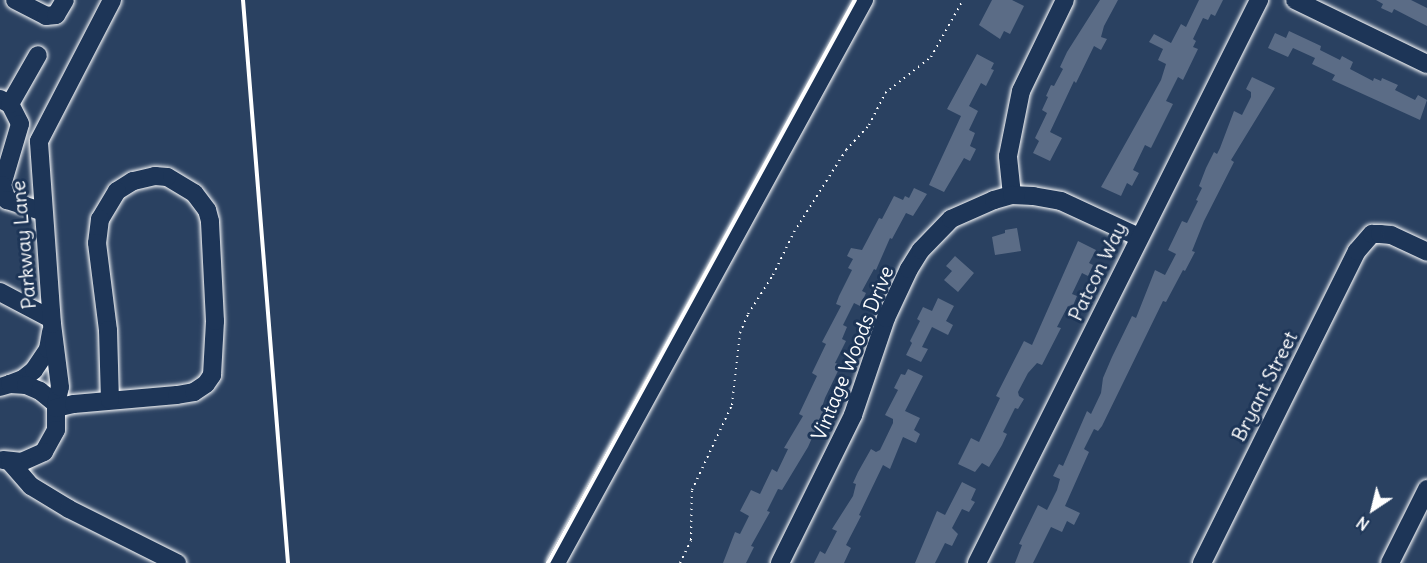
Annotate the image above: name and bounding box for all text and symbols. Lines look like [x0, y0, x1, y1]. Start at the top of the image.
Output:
street label: Parkway Lane [5, 180, 41, 310]
street label: Patcon Way [1063, 217, 1131, 325]
street label: Vintage Woods Drive [806, 262, 898, 444]
street label: Bryant Street [1226, 327, 1302, 445]
north arrow [1343, 479, 1403, 539]
text: N [1352, 512, 1373, 535]

